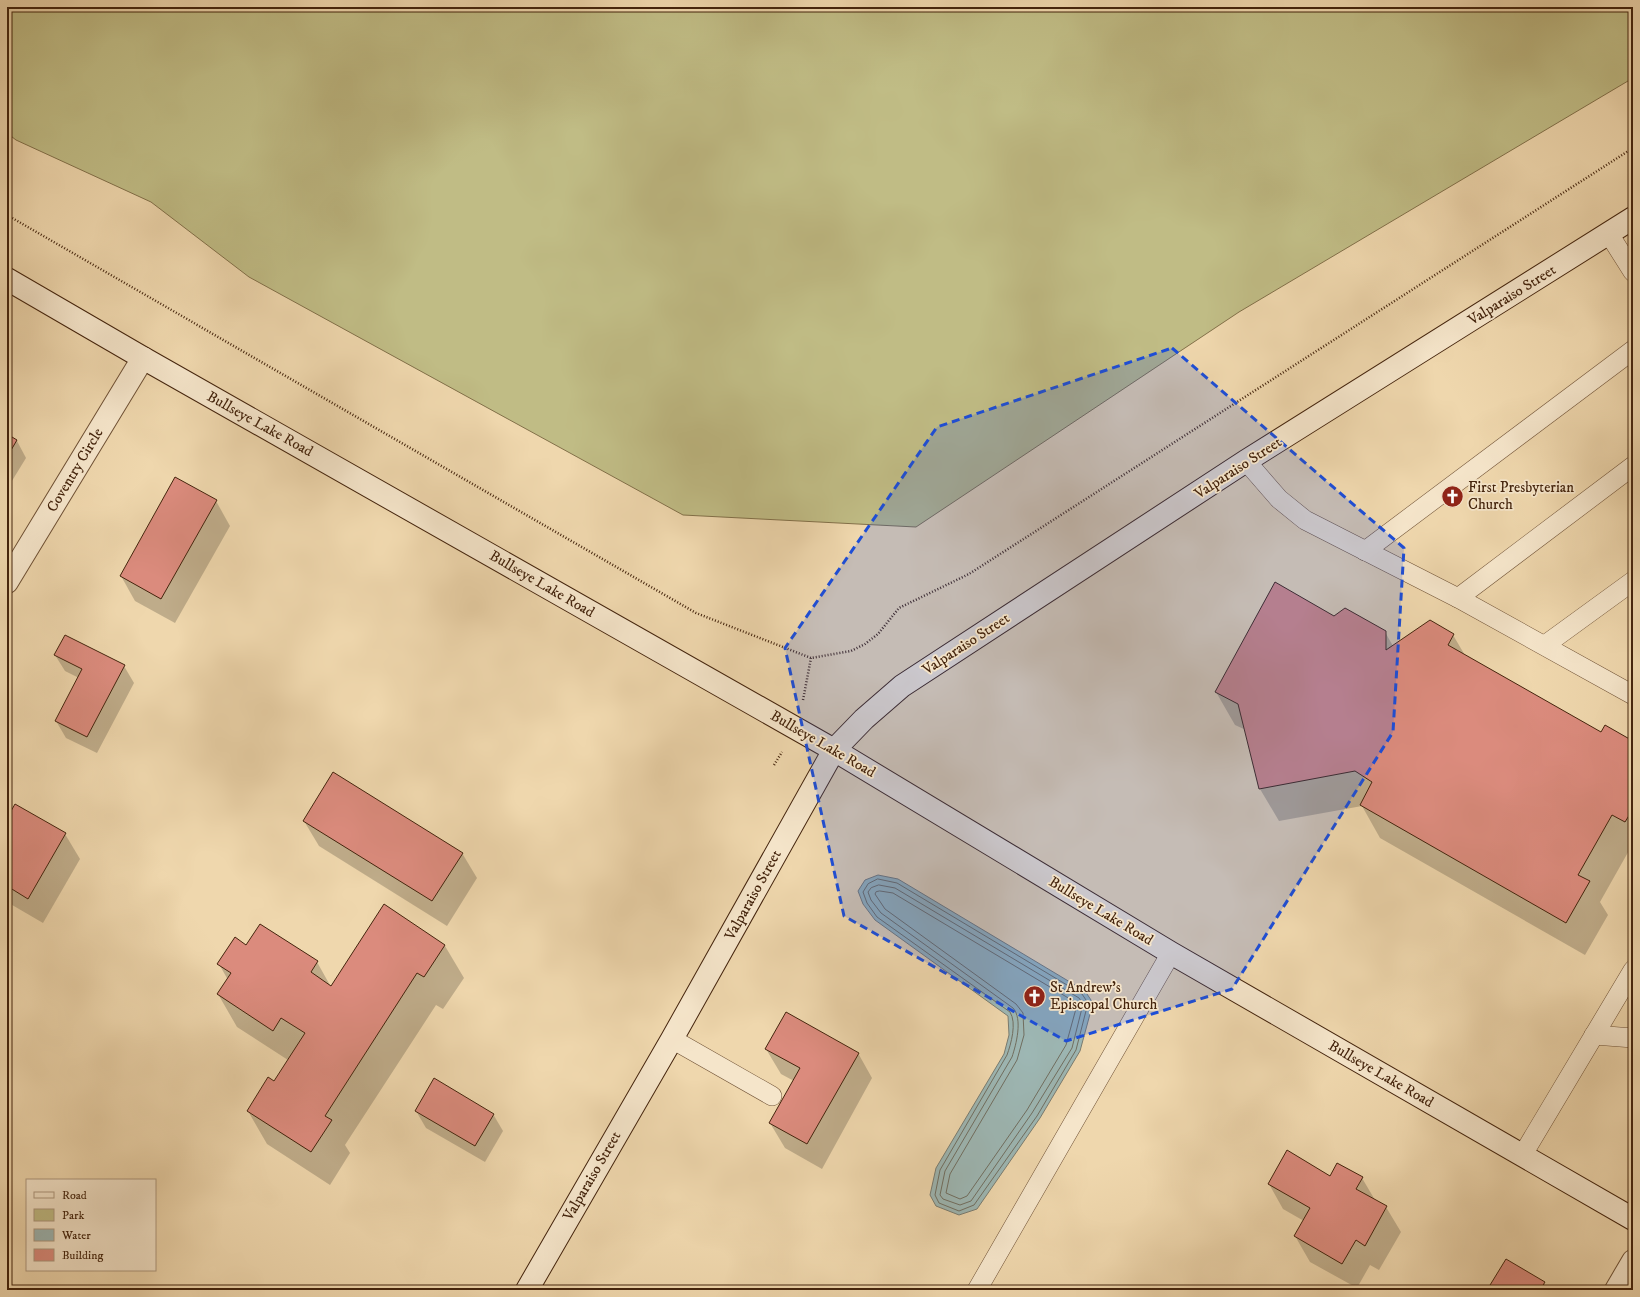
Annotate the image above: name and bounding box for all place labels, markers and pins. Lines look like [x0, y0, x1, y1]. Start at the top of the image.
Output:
place label: First Presbyterian Church [1468, 478, 1574, 514]
church icon: First Presbyterian Church [1440, 483, 1466, 509]
place label: St Andrew's Episcopal Church [1050, 978, 1157, 1014]
church icon: St Andrew's Episcopal Church [1022, 983, 1048, 1009]

